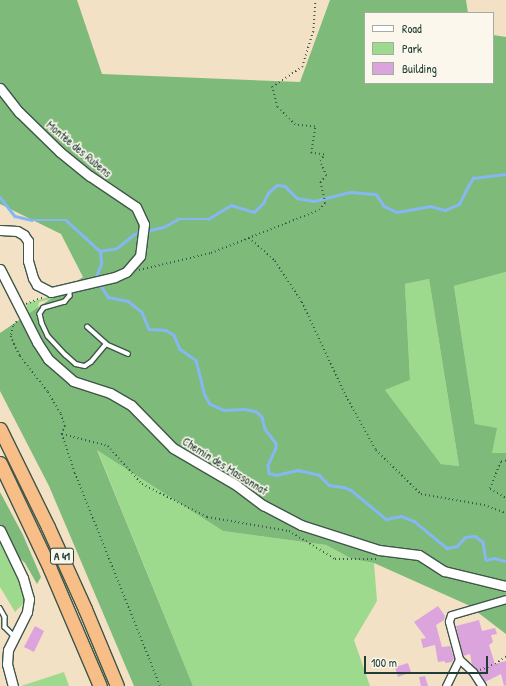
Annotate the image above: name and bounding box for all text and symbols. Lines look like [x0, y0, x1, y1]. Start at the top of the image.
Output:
legend [364, 12, 494, 84]
text: Road [402, 20, 422, 37]
text: Park [402, 40, 422, 57]
text: Building [402, 60, 437, 77]
street label: Montée des Rubens [43, 118, 115, 180]
street label: Chemin des Massonnat [180, 434, 270, 498]
road number: A 41 [49, 547, 75, 565]
scale bar [366, 648, 490, 674]
text: 100 m [371, 654, 397, 671]

